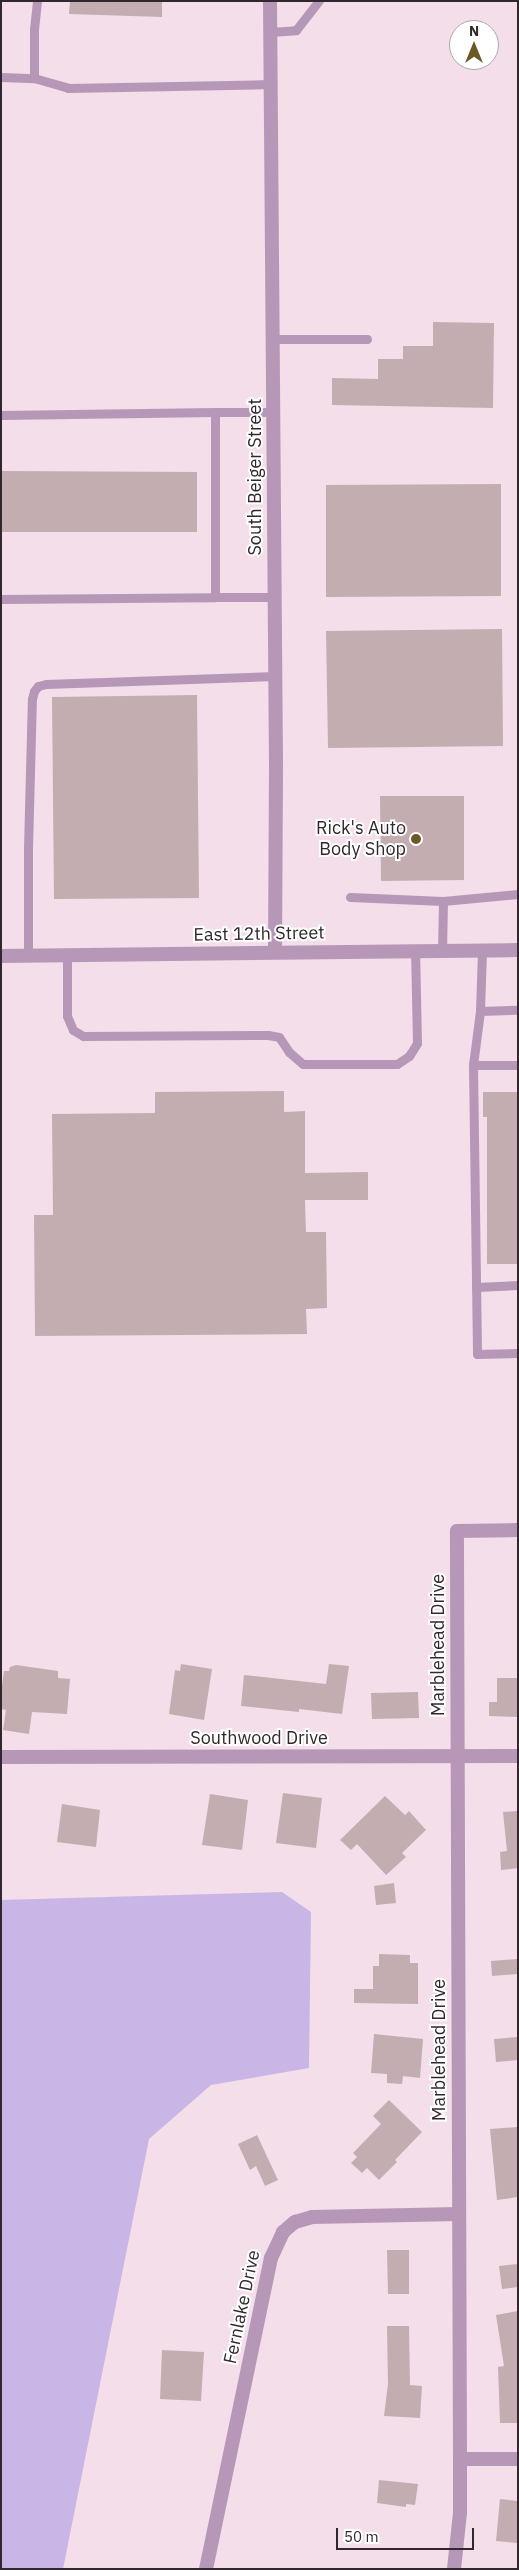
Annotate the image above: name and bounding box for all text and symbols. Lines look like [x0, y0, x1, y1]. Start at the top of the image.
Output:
north arrow [449, 20, 499, 70]
text: N [469, 22, 479, 40]
street label: South Beiger Street [244, 398, 266, 556]
place label: Rick's Auto Body Shop [316, 818, 406, 861]
marker: Rick's Auto Body Shop [410, 833, 422, 845]
street label: East 12th Street [193, 922, 325, 946]
street label: Marblehead Drive [427, 1574, 449, 1716]
street label: Southwood Drive [190, 1727, 328, 1749]
street label: Marblehead Drive [428, 1979, 450, 2121]
street label: Fernlake Drive [219, 2248, 265, 2366]
scale bar [339, 2518, 476, 2550]
text: 50 m [344, 2527, 379, 2546]

